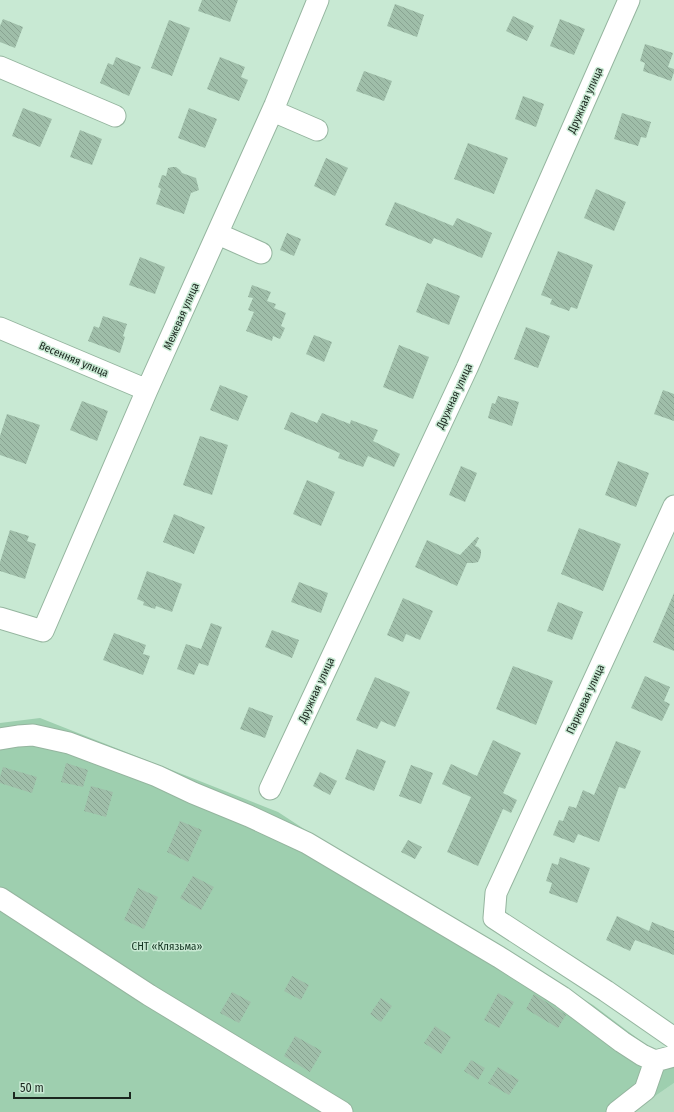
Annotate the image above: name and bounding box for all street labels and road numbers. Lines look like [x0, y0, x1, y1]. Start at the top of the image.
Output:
street label: Дружная улица [565, 65, 606, 136]
street label: Межевая улица [161, 281, 202, 352]
street label: Весенняя улица [37, 339, 110, 380]
street label: Дружная улица [433, 361, 475, 432]
street label: Дружная улица [295, 655, 337, 726]
street label: Парковая улица [564, 662, 607, 736]

